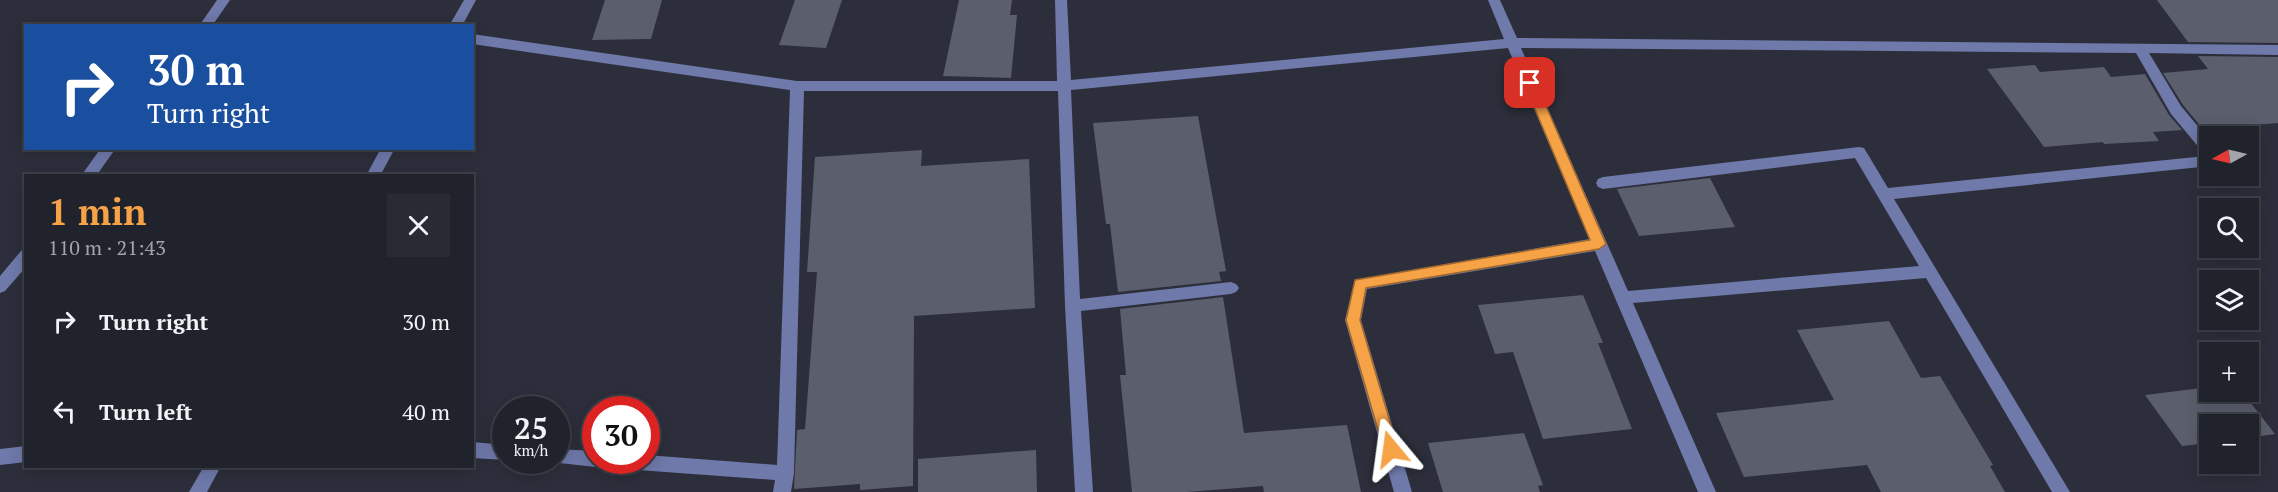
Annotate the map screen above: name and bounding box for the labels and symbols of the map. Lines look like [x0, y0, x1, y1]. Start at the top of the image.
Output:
pin [1504, 57, 1555, 108]
north arrow [2199, 126, 2259, 186]
speed limit sign: 30 [582, 396, 660, 474]
position arrow [1359, 417, 1423, 481]

